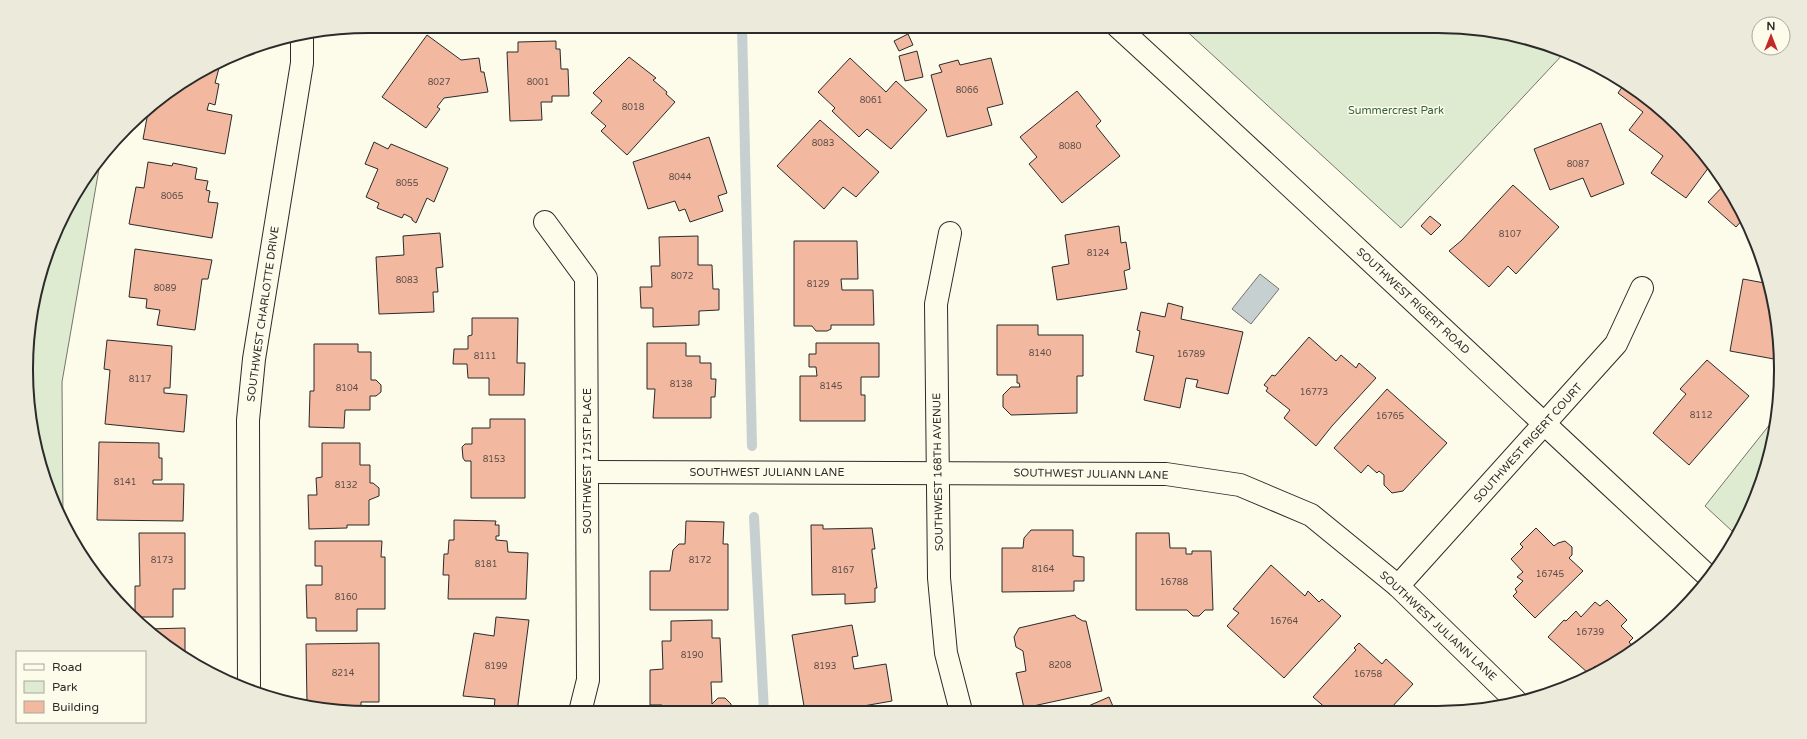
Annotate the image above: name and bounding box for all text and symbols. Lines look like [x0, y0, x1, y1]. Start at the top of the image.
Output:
north arrow [1751, 16, 1791, 56]
text: N [1767, 20, 1775, 33]
house number: 8027 [428, 77, 451, 88]
house number: 8001 [527, 77, 549, 88]
house number: 8066 [956, 85, 979, 96]
house number: 8061 [860, 95, 882, 106]
house number: 8018 [622, 102, 645, 113]
park label: Summercrest Park [1348, 104, 1444, 117]
house number: 8083 [812, 138, 834, 149]
house number: 8080 [1059, 141, 1082, 152]
house number: 8087 [1567, 159, 1590, 170]
house number: 8044 [669, 172, 692, 183]
house number: 8055 [396, 178, 419, 189]
house number: 8065 [161, 191, 184, 202]
street label: SOUTHWEST CHARLOTTE DRIVE [244, 225, 282, 403]
house number: 8107 [1499, 229, 1522, 240]
street label: SOUTHWEST RIGERT ROAD [1354, 245, 1472, 357]
house number: 8124 [1087, 248, 1110, 259]
house number: 8072 [671, 271, 693, 282]
house number: 8083 [396, 275, 418, 286]
house number: 8129 [807, 279, 830, 290]
house number: 8089 [154, 283, 177, 294]
house number: 8140 [1029, 348, 1052, 359]
house number: 16789 [1177, 349, 1205, 360]
house number: 8111 [474, 351, 496, 362]
house number: 8117 [129, 374, 152, 385]
house number: 8138 [670, 379, 693, 390]
street label: SOUTHWEST RIGERT COURT [1471, 380, 1585, 505]
house number: 8145 [820, 381, 843, 392]
house number: 8104 [336, 383, 359, 394]
house number: 16773 [1300, 387, 1328, 398]
street label: SOUTHWEST 171ST PLACE [581, 388, 594, 534]
street label: SOUTHWEST 168TH AVENUE [930, 393, 946, 551]
house number: 8112 [1690, 410, 1712, 421]
house number: 16765 [1376, 411, 1404, 422]
house number: 8153 [483, 454, 505, 465]
street label: SOUTHWEST JULIANN LANE [690, 466, 844, 479]
street label: SOUTHWEST JULIANN LANE [1013, 466, 1169, 482]
house number: 8141 [114, 477, 136, 488]
house number: 8132 [335, 480, 357, 491]
house number: 8173 [151, 555, 173, 566]
house number: 8172 [689, 555, 711, 566]
house number: 8181 [475, 559, 497, 570]
house number: 8164 [1032, 564, 1055, 575]
house number: 8167 [832, 565, 855, 576]
street label: SOUTHWEST JULIANN LANE [1377, 568, 1499, 684]
house number: 16745 [1536, 569, 1564, 580]
house number: 16788 [1160, 577, 1188, 588]
house number: 8160 [335, 592, 358, 603]
house number: 16764 [1270, 616, 1298, 627]
house number: 16739 [1576, 627, 1604, 638]
house number: 8190 [681, 650, 704, 661]
legend [16, 651, 146, 723]
text: Road [52, 660, 82, 674]
house number: 8208 [1049, 660, 1072, 671]
house number: 8199 [485, 661, 508, 672]
house number: 8193 [814, 661, 836, 672]
house number: 8214 [332, 668, 355, 679]
house number: 16758 [1354, 669, 1382, 680]
text: Park [52, 680, 78, 694]
text: Building [52, 700, 99, 714]

